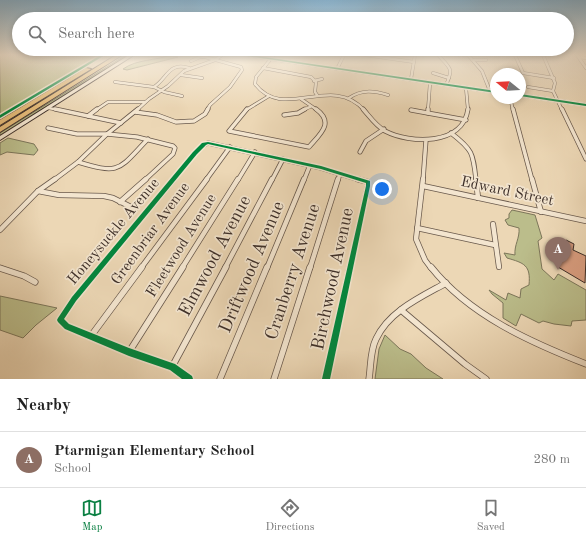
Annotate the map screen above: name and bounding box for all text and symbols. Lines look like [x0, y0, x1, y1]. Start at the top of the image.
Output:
search box [12, 12, 574, 56]
icon: search [26, 23, 48, 45]
text: Search here [58, 27, 135, 42]
north arrow [490, 68, 526, 104]
street label: Edward Street [459, 175, 555, 209]
street label: Honeysuckle Avenue [65, 176, 163, 288]
your location [372, 179, 392, 199]
street label: Greenbriar Avenue [109, 180, 193, 288]
street label: Fleetwood Avenue [144, 192, 220, 300]
street label: Elmwood Avenue [176, 193, 254, 319]
street label: Driftwood Avenue [216, 199, 288, 335]
street label: Cranberry Avenue [262, 202, 324, 342]
street label: Birchwood Avenue [309, 206, 357, 352]
pin: A [545, 237, 571, 270]
text: Nearby [16, 397, 71, 414]
text: Ptarmigan Elementary School [54, 444, 255, 459]
text: A [24, 453, 34, 466]
text: 280 m [533, 453, 570, 466]
text: School [54, 462, 91, 475]
tab: Map [81, 497, 103, 535]
tab: Directions [266, 497, 314, 535]
tab: Saved [477, 497, 505, 535]

